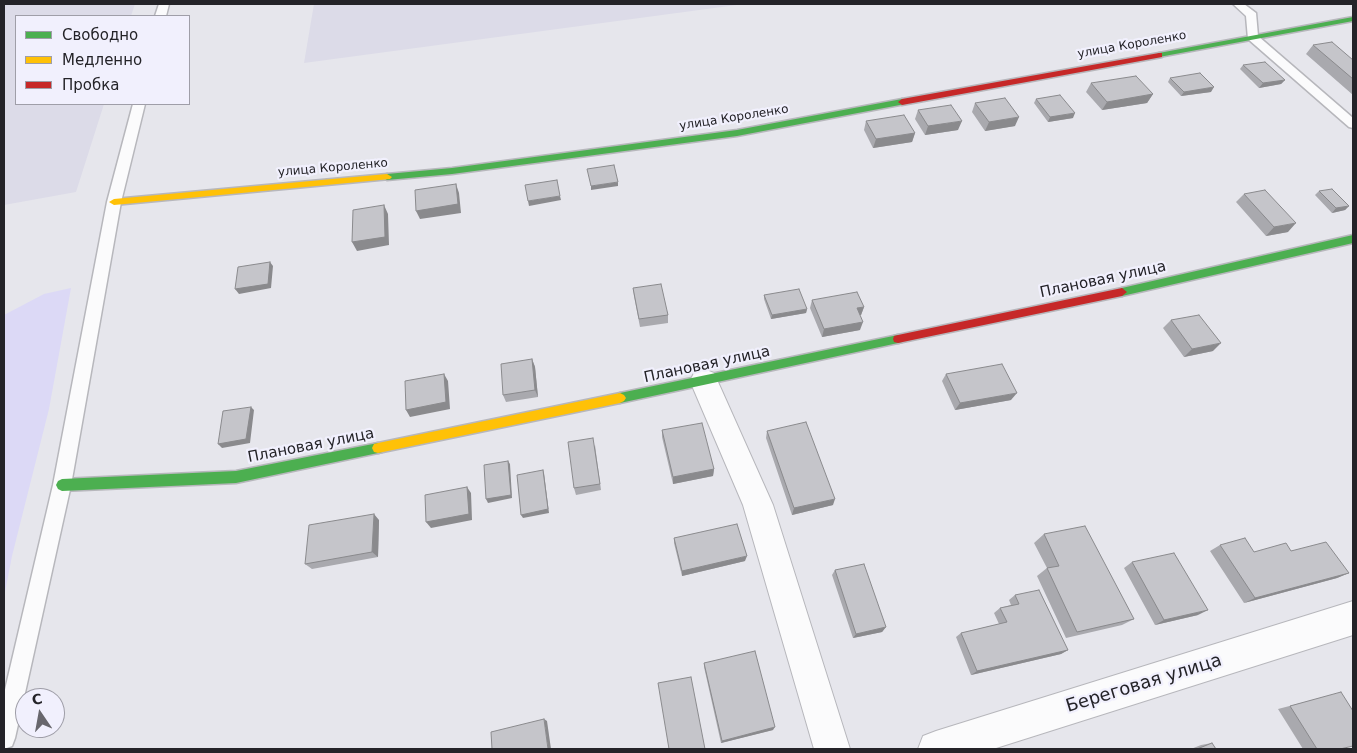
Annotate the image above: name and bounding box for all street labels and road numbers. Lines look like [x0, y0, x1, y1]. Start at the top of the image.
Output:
street label: улица Короленко [1076, 28, 1188, 62]
street label: улица Короленко [678, 102, 790, 134]
street label: улица Короленко [277, 156, 389, 180]
street label: Плановая улица [1038, 258, 1168, 302]
street label: Плановая улица [642, 343, 772, 387]
street label: Плановая улица [246, 425, 376, 467]
street label: Береговая улица [1064, 650, 1224, 718]

